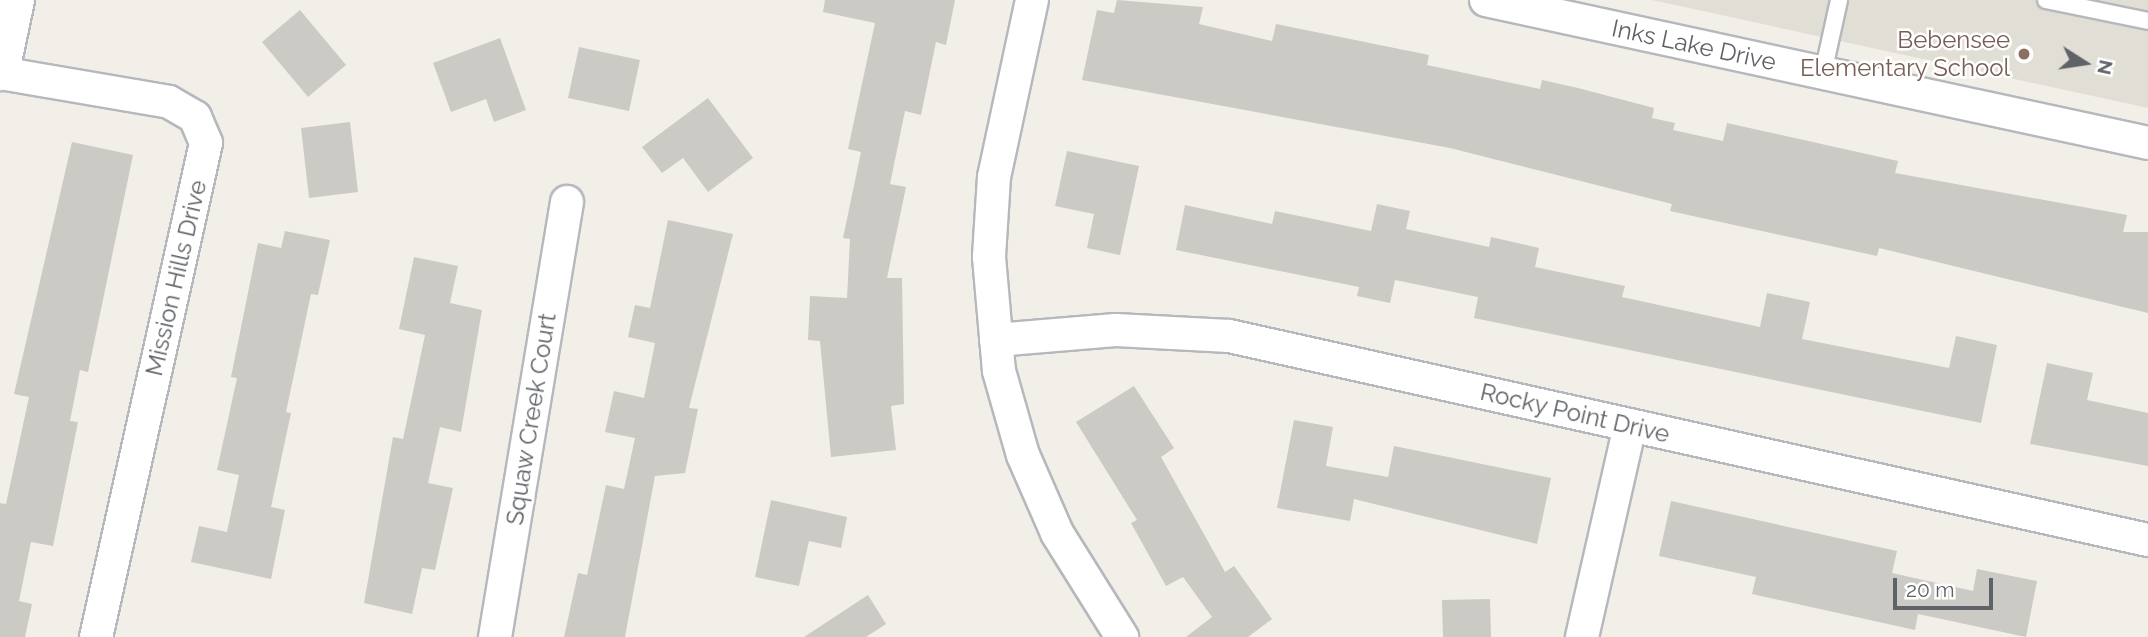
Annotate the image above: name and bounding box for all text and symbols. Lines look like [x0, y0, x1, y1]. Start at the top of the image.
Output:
street label: Inks Lake Drive [1609, 14, 1779, 76]
place label: Bebensee Elementary School [1799, 26, 2010, 82]
north arrow [2050, 28, 2120, 98]
marker: Bebensee Elementary School [2016, 46, 2032, 62]
text: N [2093, 58, 2118, 77]
street label: Mission Hills Drive [139, 177, 213, 379]
street label: Squaw Creek Court [500, 311, 562, 527]
street label: Rocky Point Drive [1477, 377, 1673, 449]
scale bar [1896, 564, 1996, 608]
text: 20 m [1906, 577, 1954, 602]

